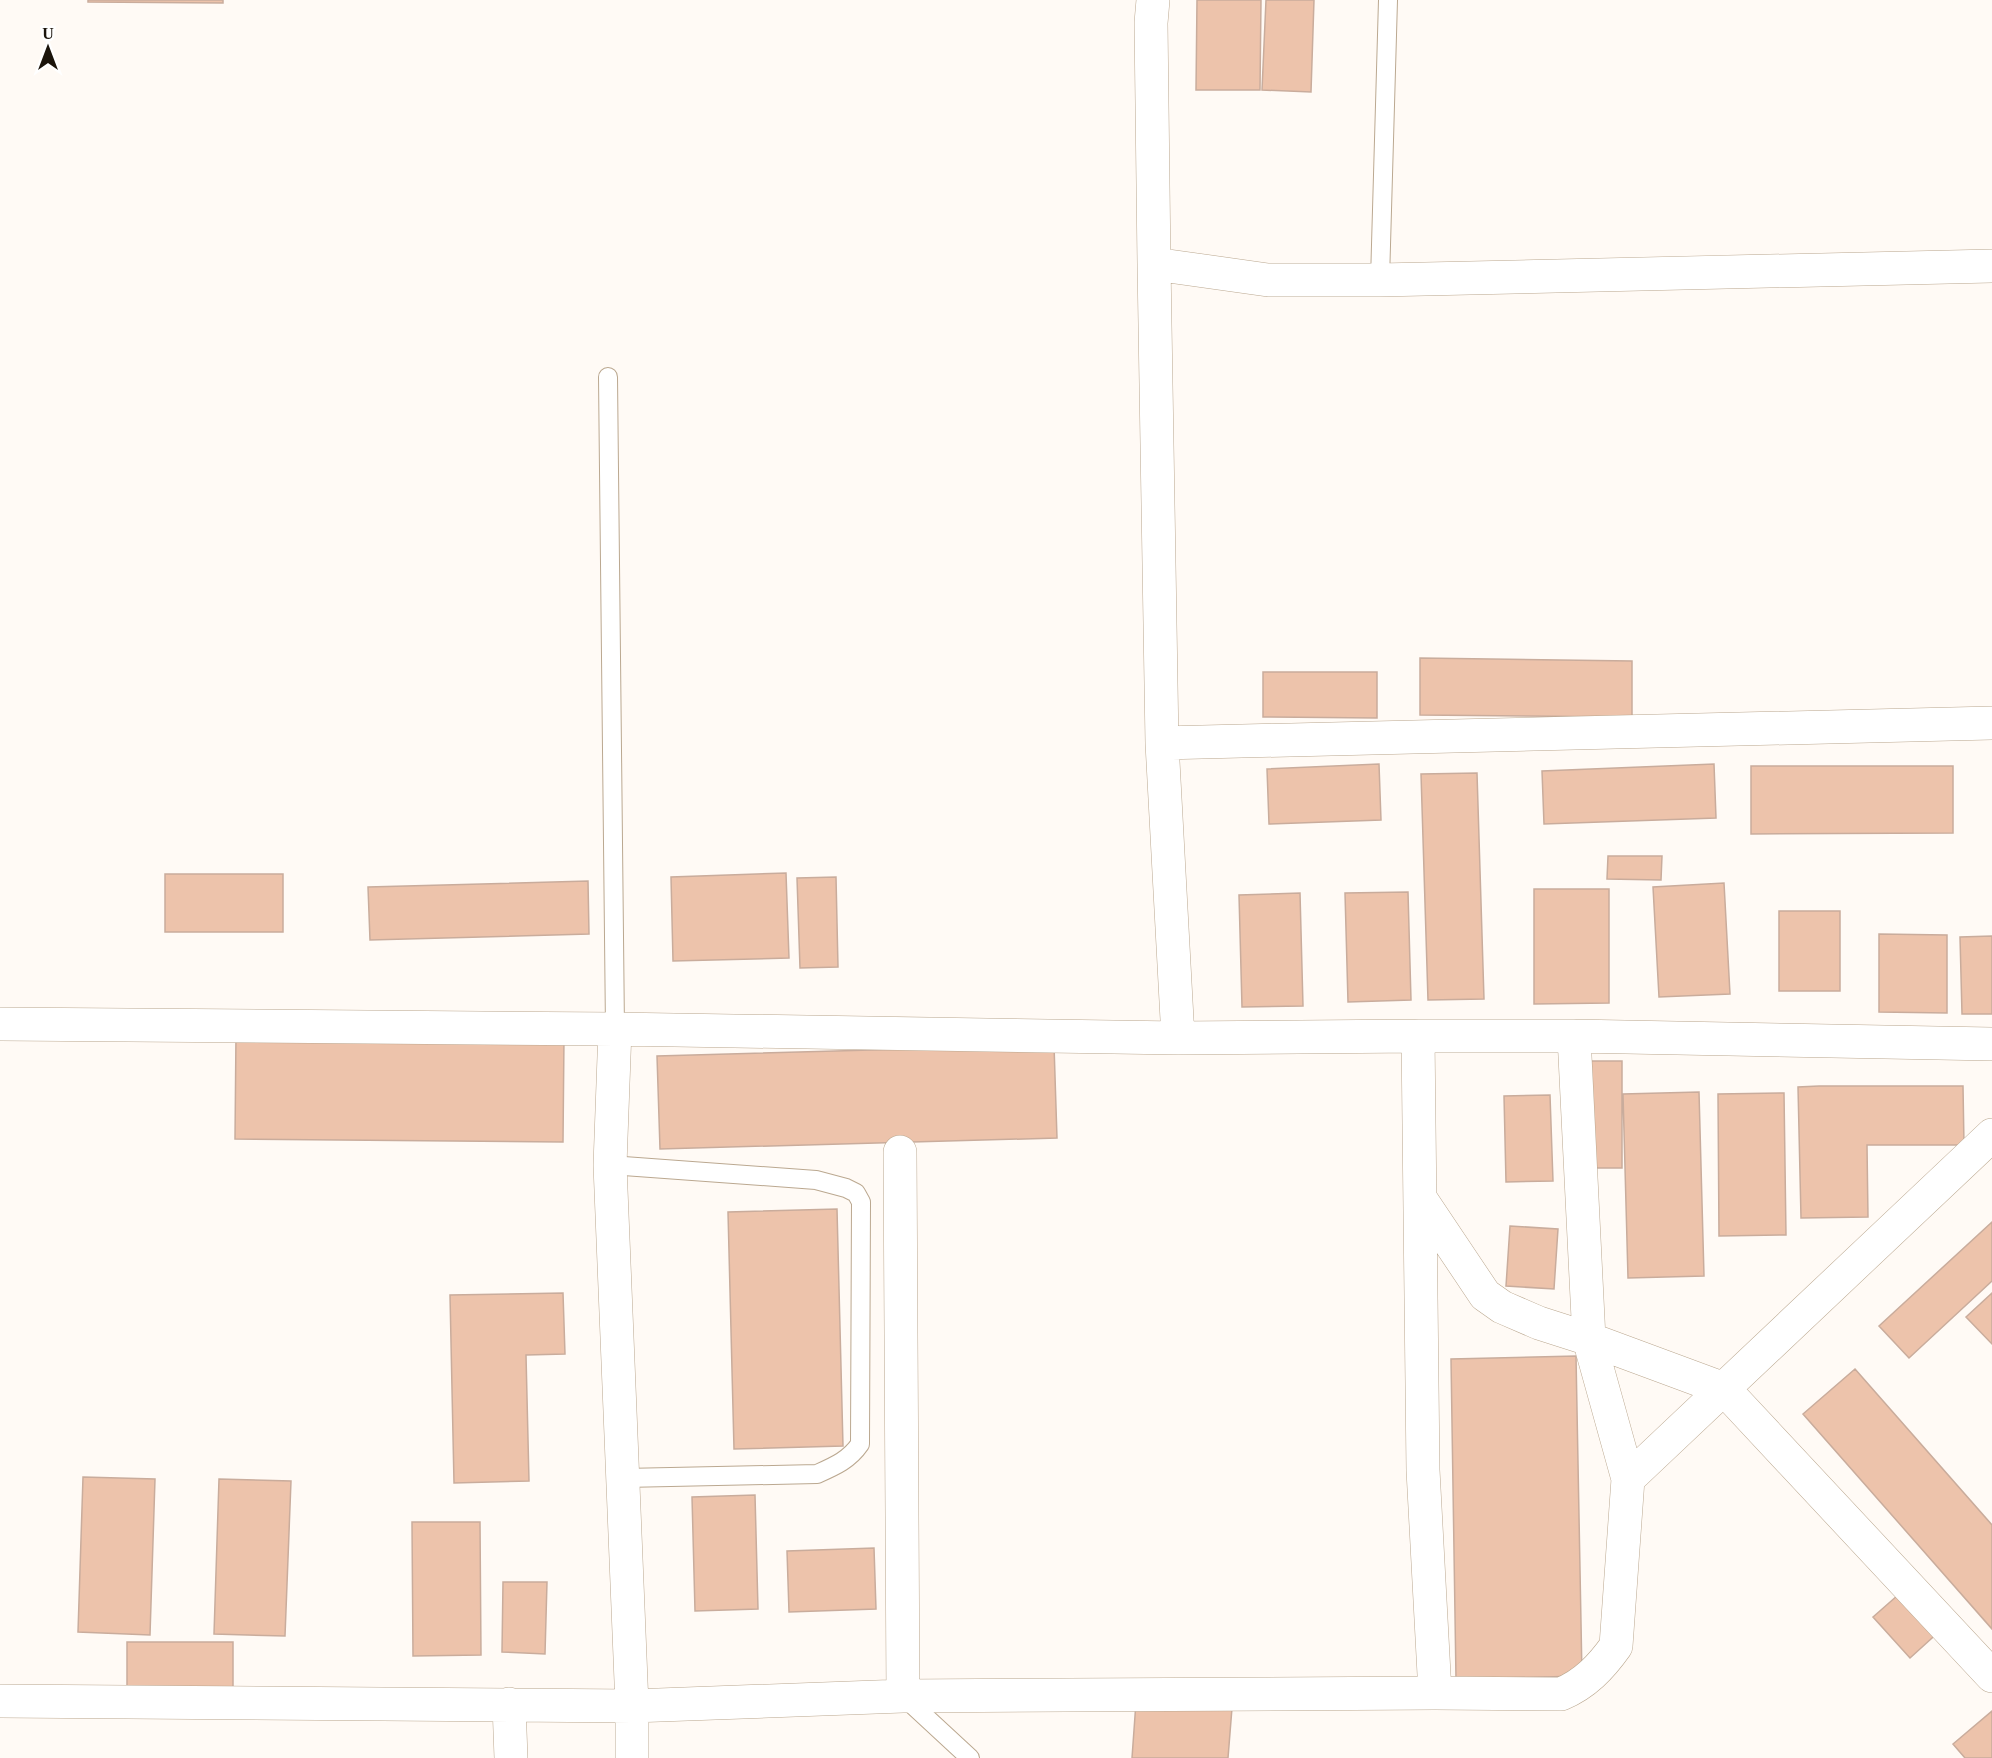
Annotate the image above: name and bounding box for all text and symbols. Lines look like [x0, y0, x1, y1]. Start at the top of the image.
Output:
north arrow [18, 18, 78, 78]
text: U [42, 25, 54, 42]

